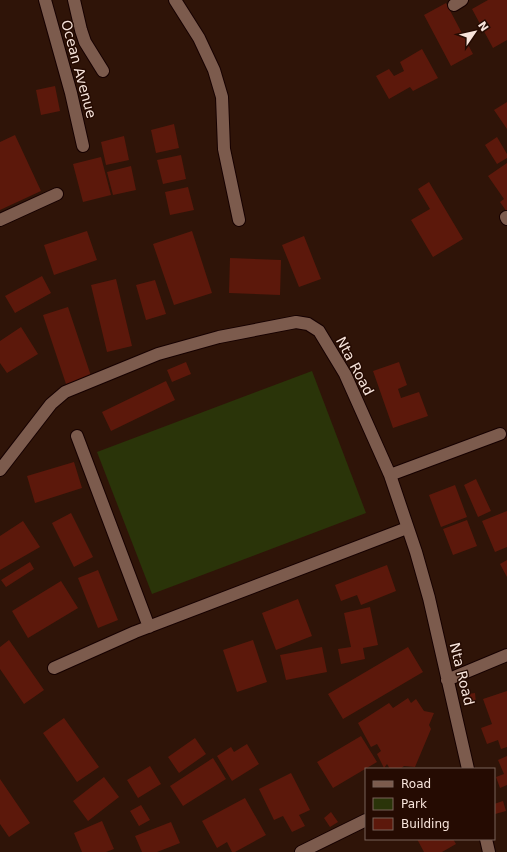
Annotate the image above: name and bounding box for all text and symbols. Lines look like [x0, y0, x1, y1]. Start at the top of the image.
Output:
north arrow [455, 12, 495, 52]
street label: Ocean Avenue [58, 18, 100, 120]
text: N [475, 19, 491, 34]
street label: Nta Road [333, 334, 377, 398]
street label: Nta Road [446, 641, 478, 707]
legend [365, 768, 495, 840]
text: Road [401, 777, 431, 791]
text: Park [401, 797, 427, 811]
text: Building [401, 817, 450, 831]

